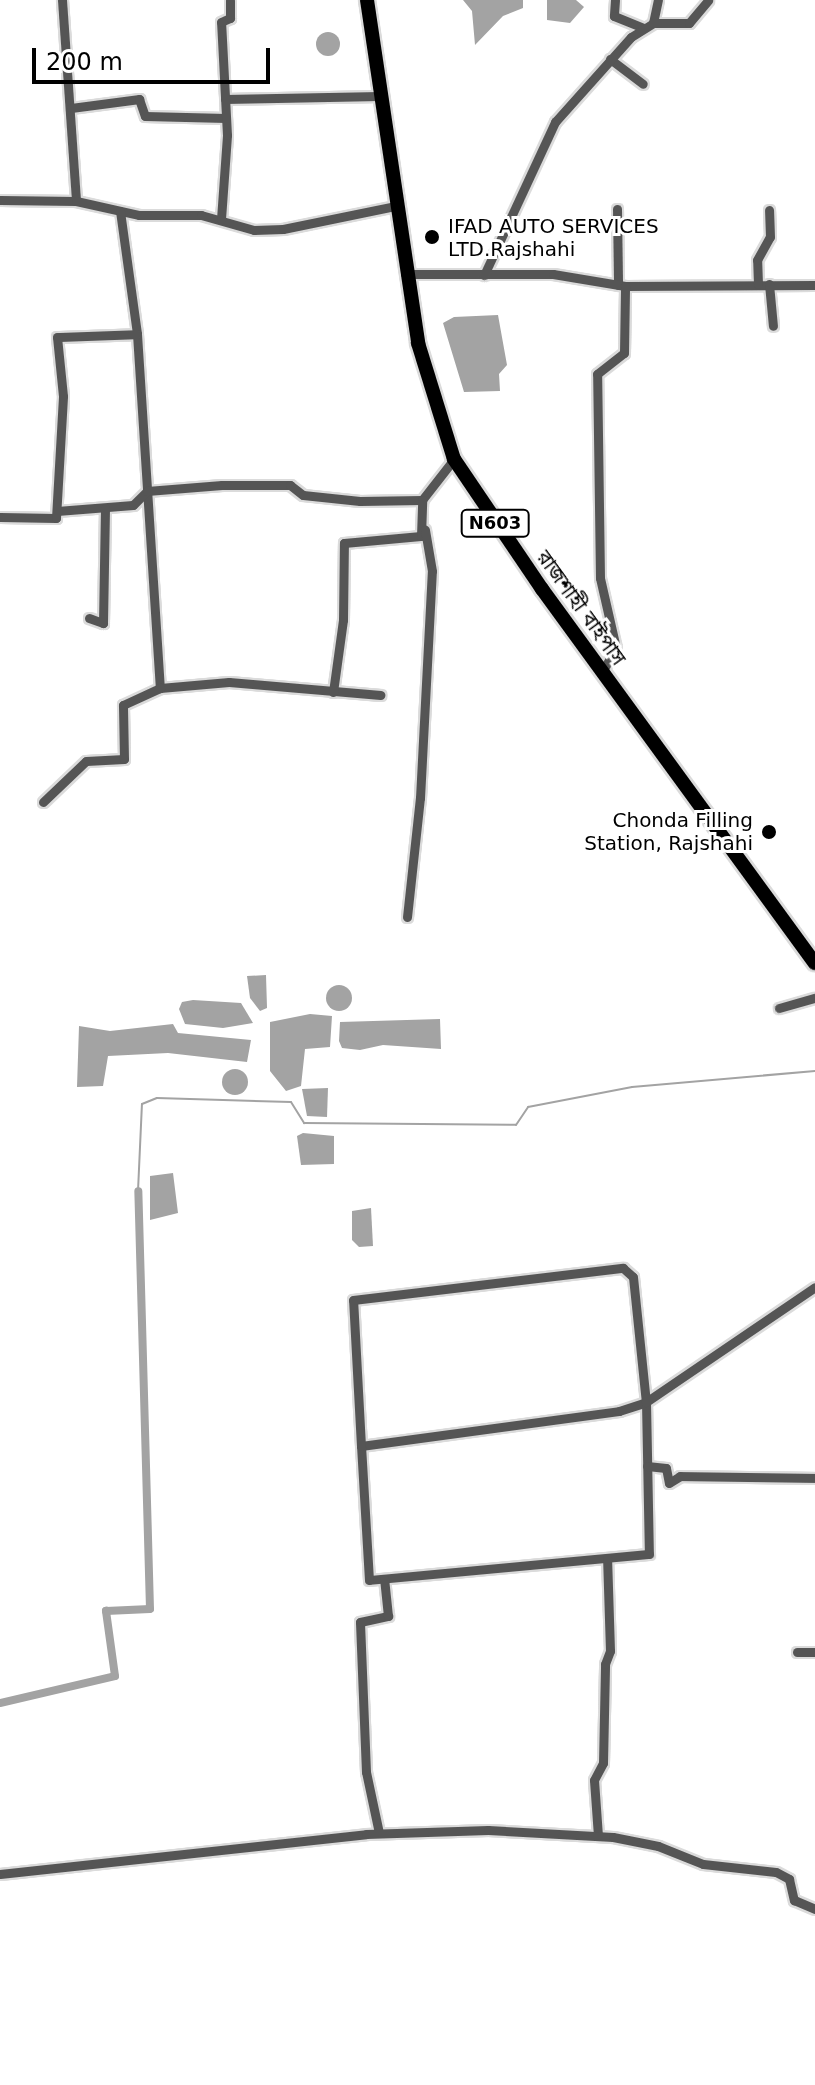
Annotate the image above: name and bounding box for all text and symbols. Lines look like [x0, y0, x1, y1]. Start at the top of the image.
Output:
scale bar [36, 32, 274, 82]
text: 200 m [46, 48, 123, 76]
place label: IFAD AUTO SERVICES LTD.Rajshahi [448, 214, 659, 261]
marker: IFAD AUTO SERVICES LTD.Rajshahi [423, 228, 441, 246]
road number: N603 [459, 509, 531, 537]
street label: রাজশাহী বাইপাস [531, 546, 631, 670]
place label: Chonda Filling Station, Rajshahi [584, 808, 753, 855]
marker: Chonda Filling Station, Rajshahi [760, 823, 778, 841]

